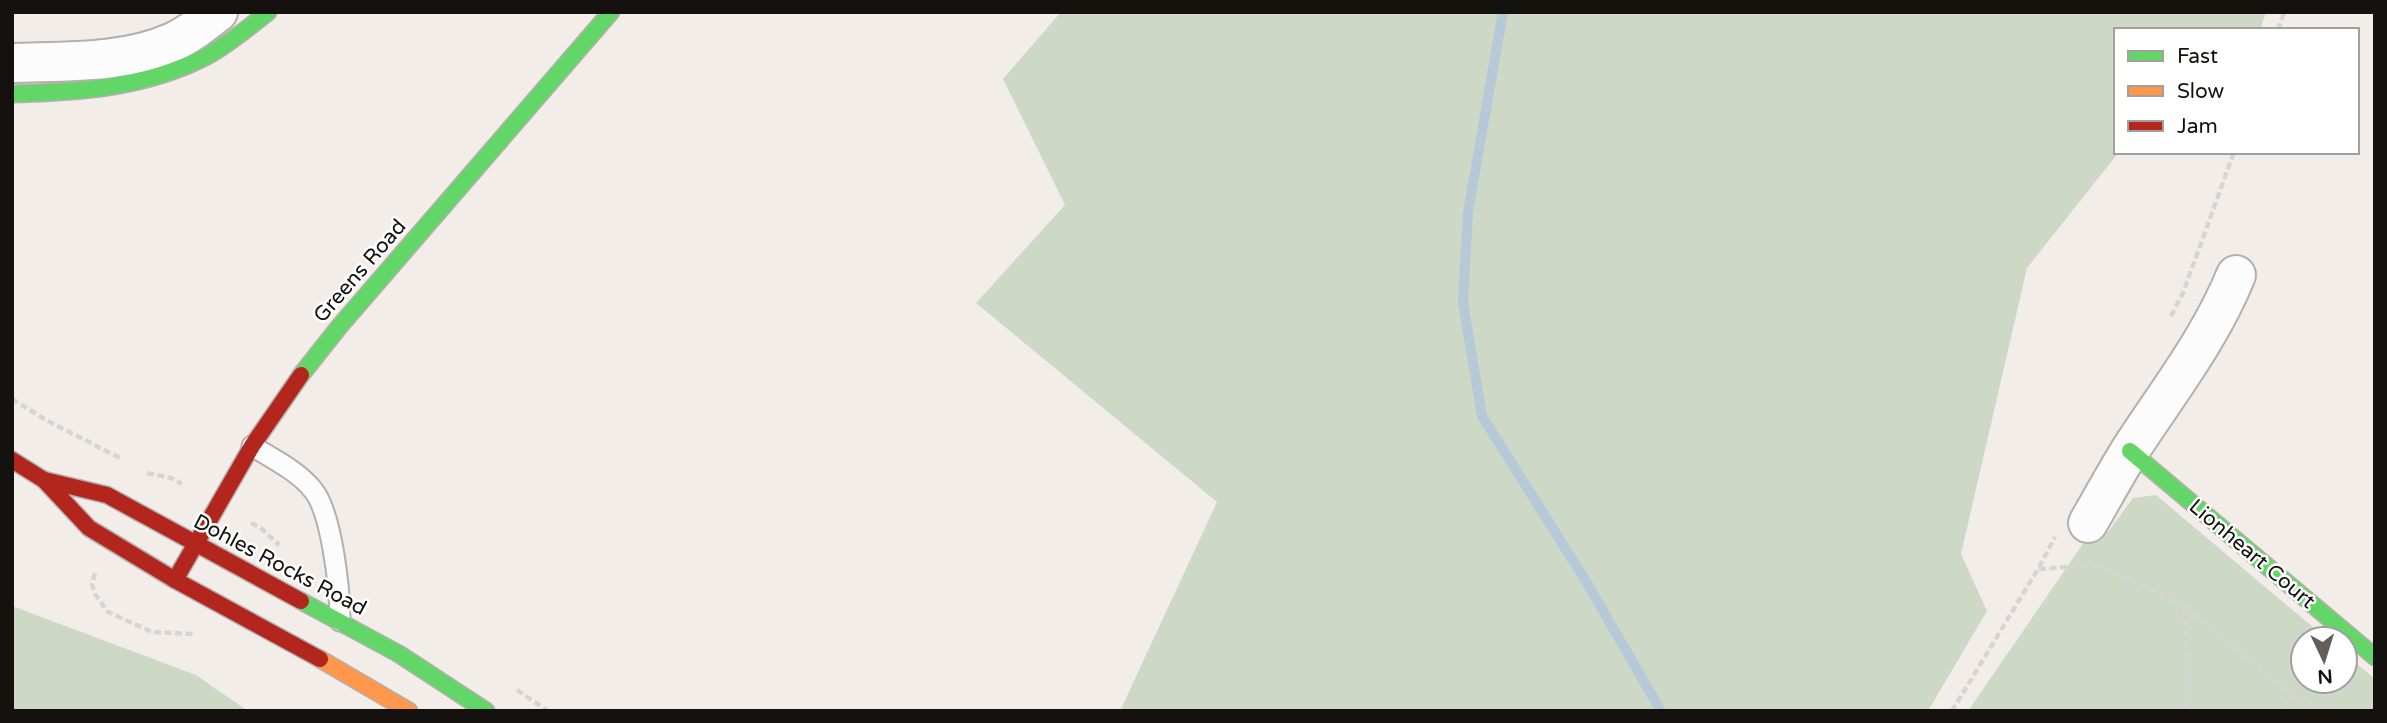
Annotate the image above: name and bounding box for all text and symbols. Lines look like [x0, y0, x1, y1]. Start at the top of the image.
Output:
legend [2114, 28, 2359, 154]
text: Fast [2177, 44, 2218, 69]
text: Slow [2177, 79, 2225, 104]
text: Jam [2177, 114, 2218, 139]
street label: Greens Road [308, 214, 412, 328]
street label: Lionheart Court [2184, 494, 2320, 614]
street label: Dohles Rocks Road [189, 509, 371, 621]
north arrow [2289, 625, 2359, 695]
text: N [2317, 664, 2333, 687]

